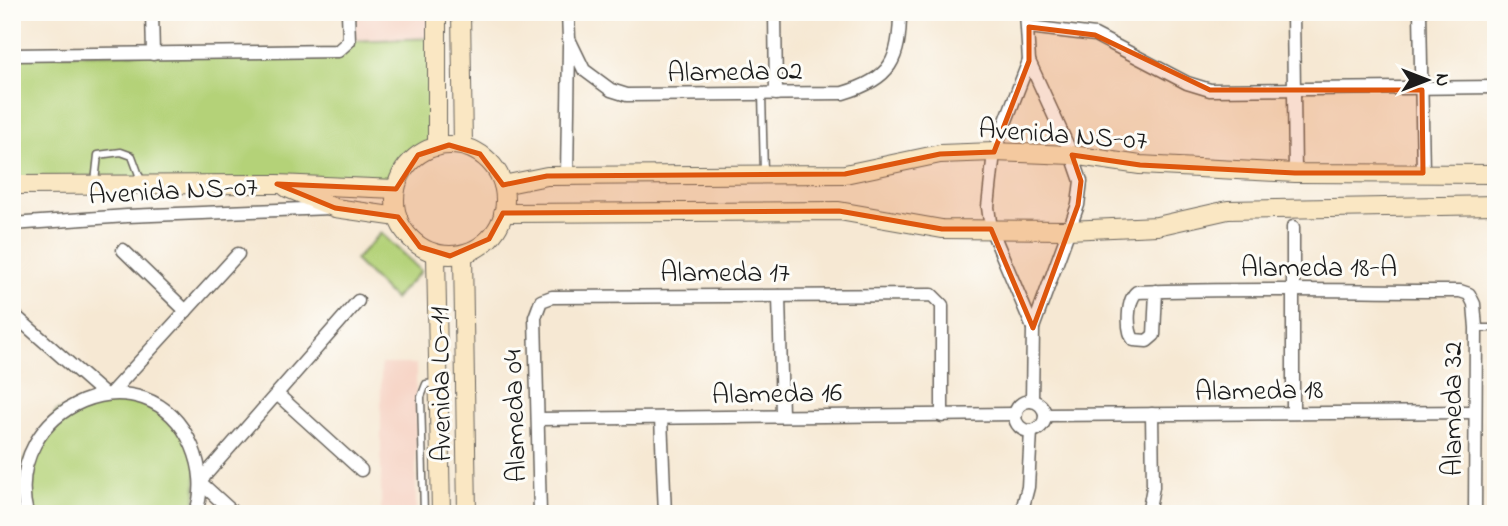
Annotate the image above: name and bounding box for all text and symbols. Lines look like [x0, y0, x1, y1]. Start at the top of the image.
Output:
north arrow [1392, 46, 1462, 116]
street label: Alameda 02 [667, 52, 803, 95]
text: N [1428, 74, 1455, 87]
street label: Avenida NS-07 [977, 110, 1149, 163]
street label: Avenida NS-07 [88, 168, 259, 217]
street label: Alameda 18-A [1241, 249, 1397, 290]
street label: Alameda 17 [660, 254, 790, 295]
street label: Avenida LO-11 [421, 306, 464, 462]
street label: Alameda 32 [1434, 342, 1475, 476]
street label: Alameda 04 [494, 348, 539, 483]
street label: Alameda 18 [1194, 371, 1324, 414]
street label: Alameda 16 [711, 374, 843, 417]

